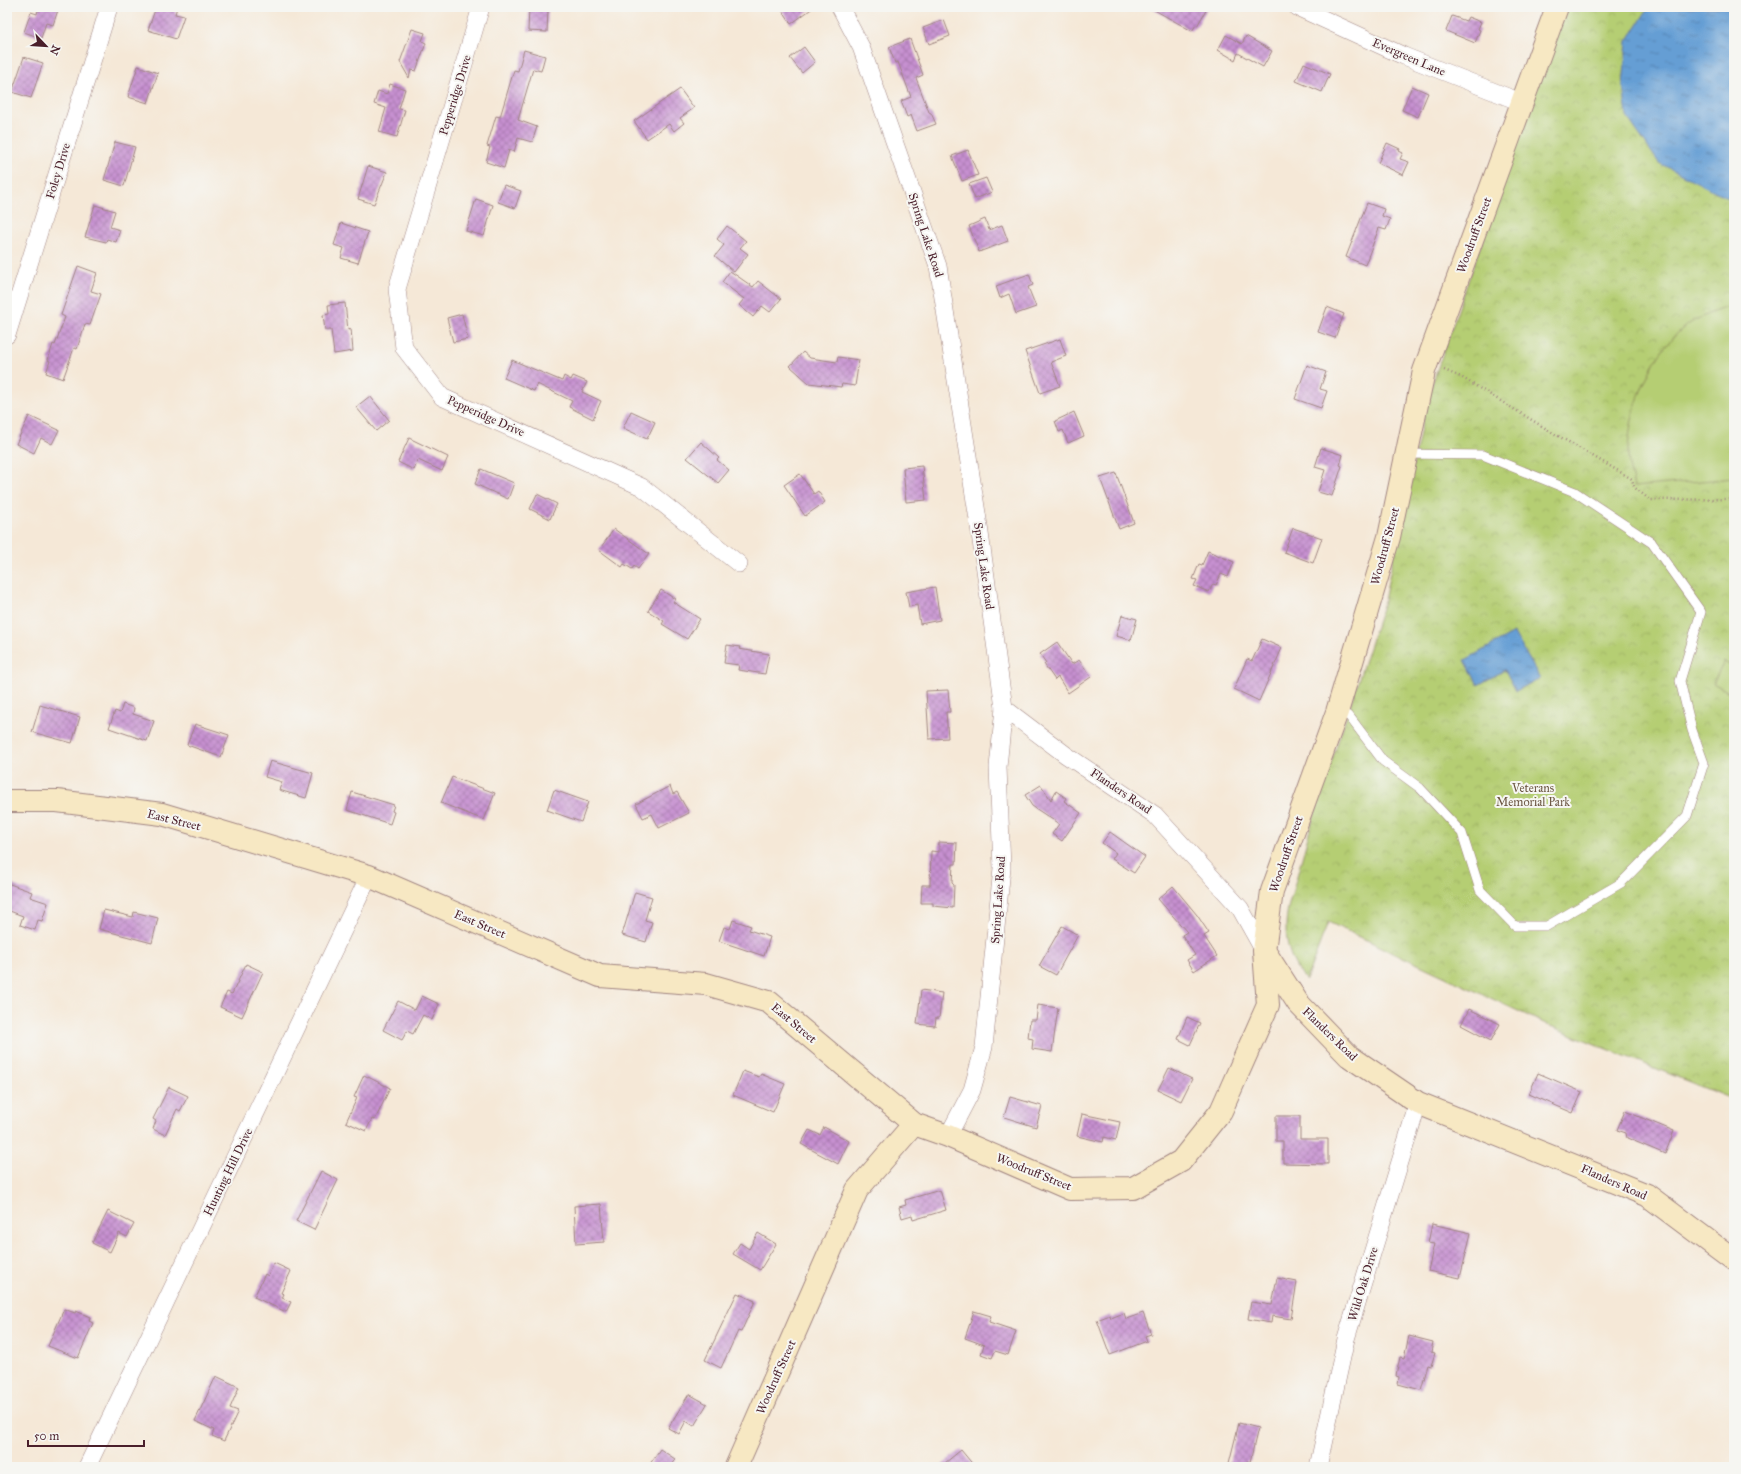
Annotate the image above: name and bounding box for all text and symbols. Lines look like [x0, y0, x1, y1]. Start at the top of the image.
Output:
north arrow [26, 26, 66, 66]
street label: Evergreen Lane [1370, 35, 1448, 80]
text: N [46, 43, 62, 58]
street label: Pepperidge Drive [436, 53, 475, 137]
street label: Foley Drive [43, 141, 73, 201]
street label: Spring Lake Road [905, 191, 946, 279]
street label: Woodruff Street [1454, 194, 1494, 275]
street label: Pepperidge Drive [445, 393, 527, 440]
street label: Woodruff Street [1368, 505, 1402, 586]
street label: Spring Lake Road [970, 522, 997, 611]
street label: Flanders Road [1088, 765, 1154, 817]
park label: Veterans Memorial Park [1496, 781, 1570, 809]
street label: East Street [146, 807, 203, 834]
street label: Woodruff Street [1266, 813, 1306, 894]
street label: Spring Lake Road [988, 856, 1009, 944]
street label: East Street [452, 907, 509, 941]
street label: East Street [769, 1000, 820, 1046]
street label: Flanders Road [1300, 1004, 1360, 1064]
street label: Hunting Hill Drive [201, 1126, 256, 1219]
street label: Woodruff Street [994, 1151, 1074, 1194]
street label: Flanders Road [1579, 1161, 1649, 1203]
street label: Wild Oak Drive [1345, 1245, 1381, 1323]
street label: Woodruff Street [753, 1337, 799, 1416]
scale bar [28, 1422, 144, 1448]
text: 50 m [34, 1429, 59, 1443]

